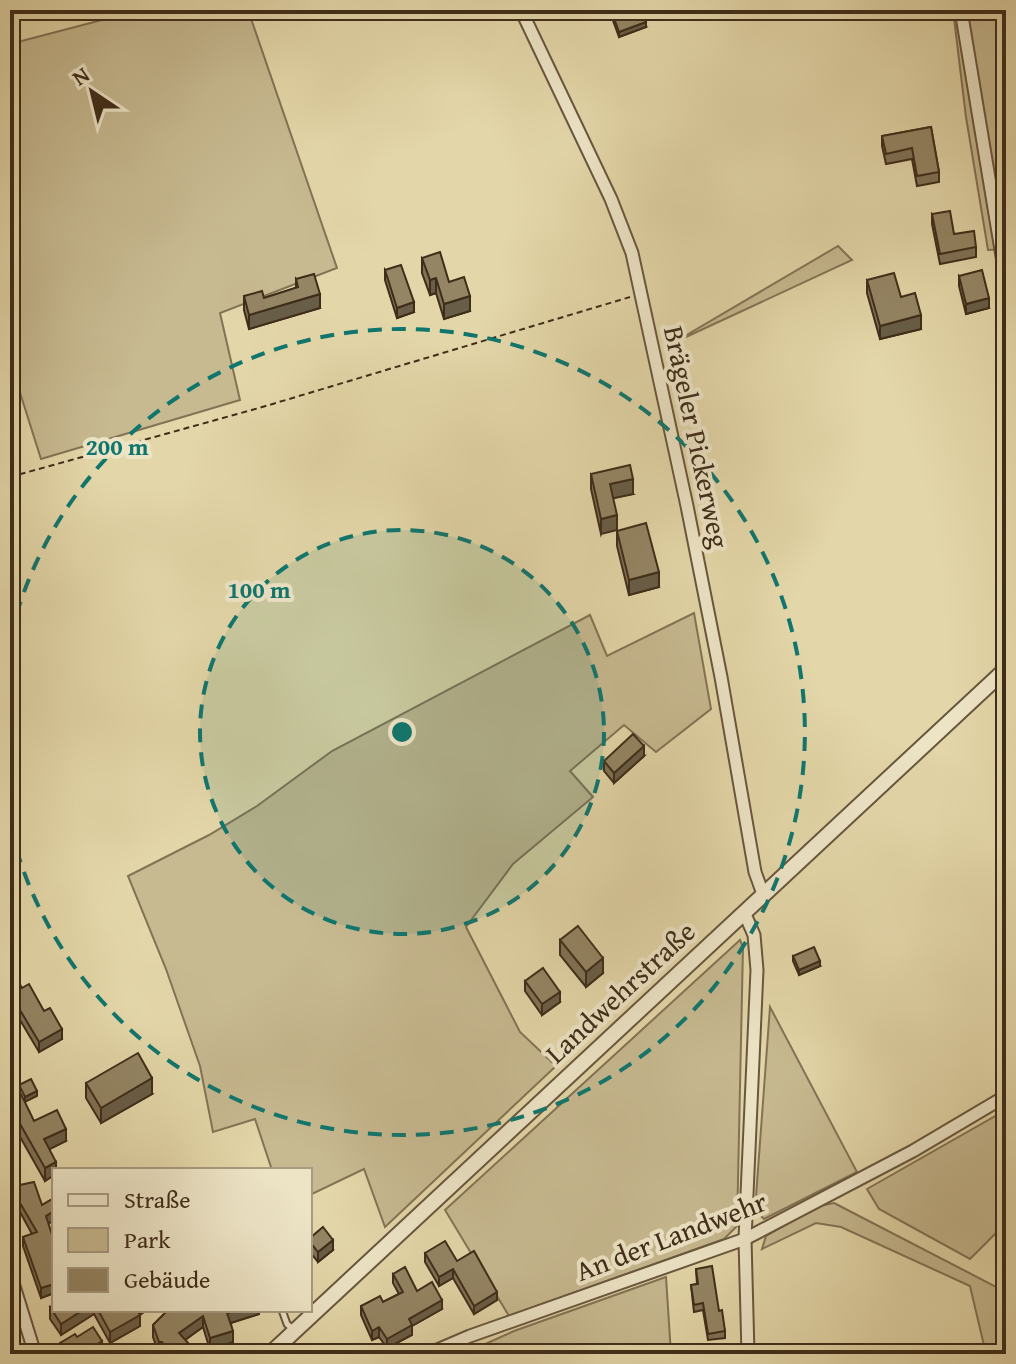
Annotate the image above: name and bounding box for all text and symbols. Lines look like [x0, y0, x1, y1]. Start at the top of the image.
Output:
north arrow [52, 52, 132, 132]
text: N [65, 58, 96, 93]
street label: Brägeler Pickerweg [654, 322, 741, 552]
text: 200 m [85, 429, 149, 464]
text: 100 m [227, 572, 291, 607]
centre of rings [388, 718, 416, 746]
street label: Landwehrstraße [535, 911, 704, 1072]
legend [52, 1168, 312, 1312]
street label: An der Landwehr [569, 1180, 773, 1291]
text: Straße [124, 1182, 191, 1217]
text: Park [124, 1222, 171, 1257]
text: Gebäude [124, 1262, 210, 1297]

